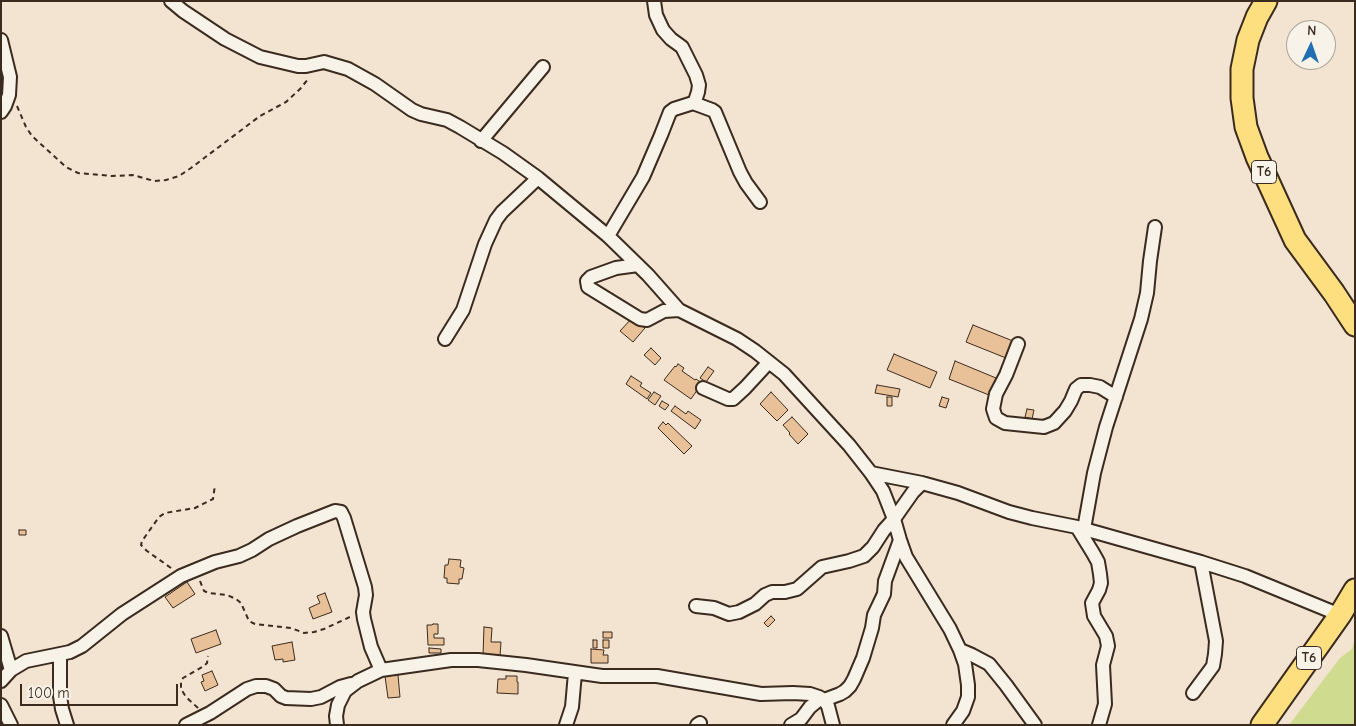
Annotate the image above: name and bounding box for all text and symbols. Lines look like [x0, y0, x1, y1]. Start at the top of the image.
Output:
north arrow [1286, 20, 1336, 70]
text: N [1307, 22, 1317, 39]
road number: T6 [1252, 160, 1276, 183]
road number: T6 [1296, 646, 1322, 670]
scale bar [22, 674, 180, 706]
text: 100 m [28, 684, 70, 702]

